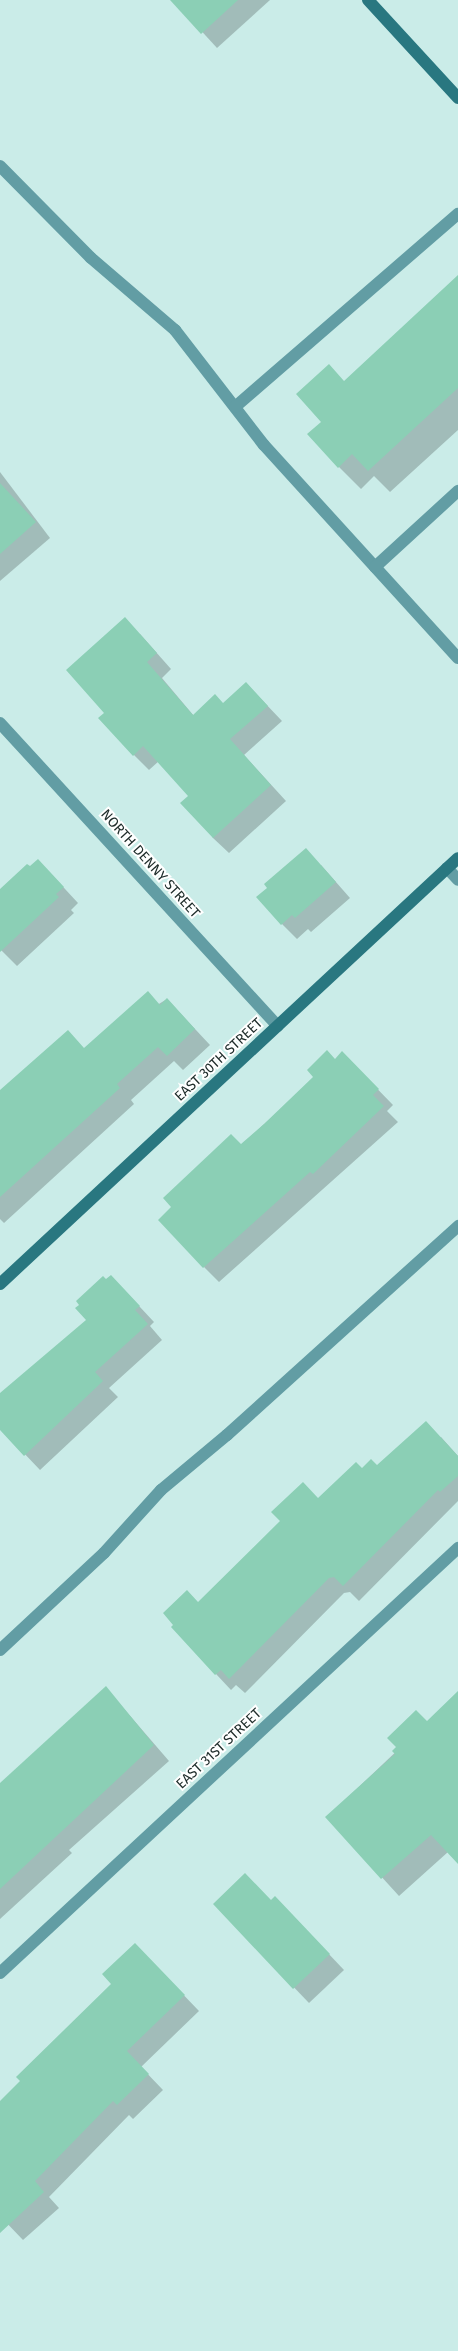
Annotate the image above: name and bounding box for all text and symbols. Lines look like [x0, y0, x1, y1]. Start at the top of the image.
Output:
street label: NORTH DENNY STREET [97, 806, 203, 922]
street label: EAST 30TH STREET [172, 1015, 266, 1105]
street label: EAST 31ST STREET [173, 1705, 265, 1793]

